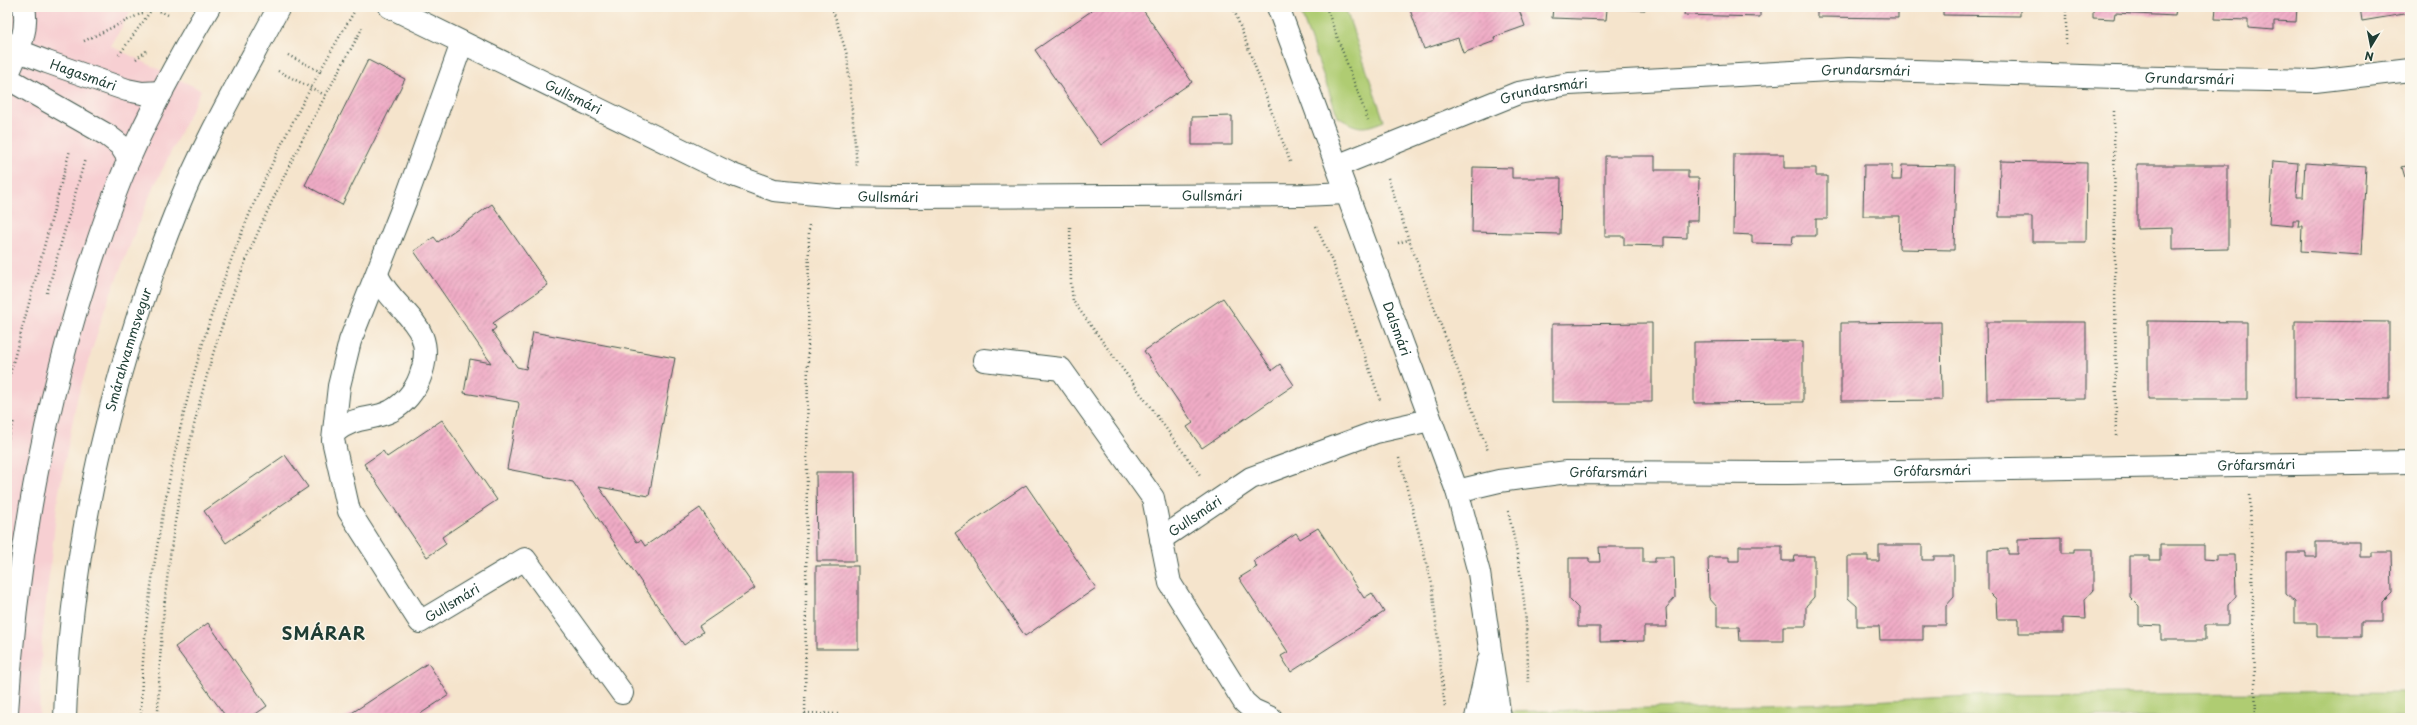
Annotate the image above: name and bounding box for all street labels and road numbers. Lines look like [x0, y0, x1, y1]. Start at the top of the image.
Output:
street label: Hagasmári [48, 54, 119, 95]
street label: Grundarsmári [1820, 59, 1911, 80]
street label: Grundarsmári [2145, 68, 2235, 88]
street label: Grundarsmári [1497, 73, 1588, 108]
street label: Gullsmári [542, 74, 605, 118]
street label: Gullsmári [1182, 185, 1243, 205]
street label: Gullsmári [858, 186, 919, 206]
street label: Smárahvammsvegur [100, 284, 156, 414]
street label: Dalsmári [1379, 299, 1416, 358]
street label: Grófarsmári [2217, 454, 2295, 474]
street label: Grófarsmári [1893, 460, 1971, 480]
street label: Grófarsmári [1569, 462, 1647, 481]
street label: Gullsmári [1164, 491, 1225, 541]
street label: Gullsmári [421, 579, 483, 626]

